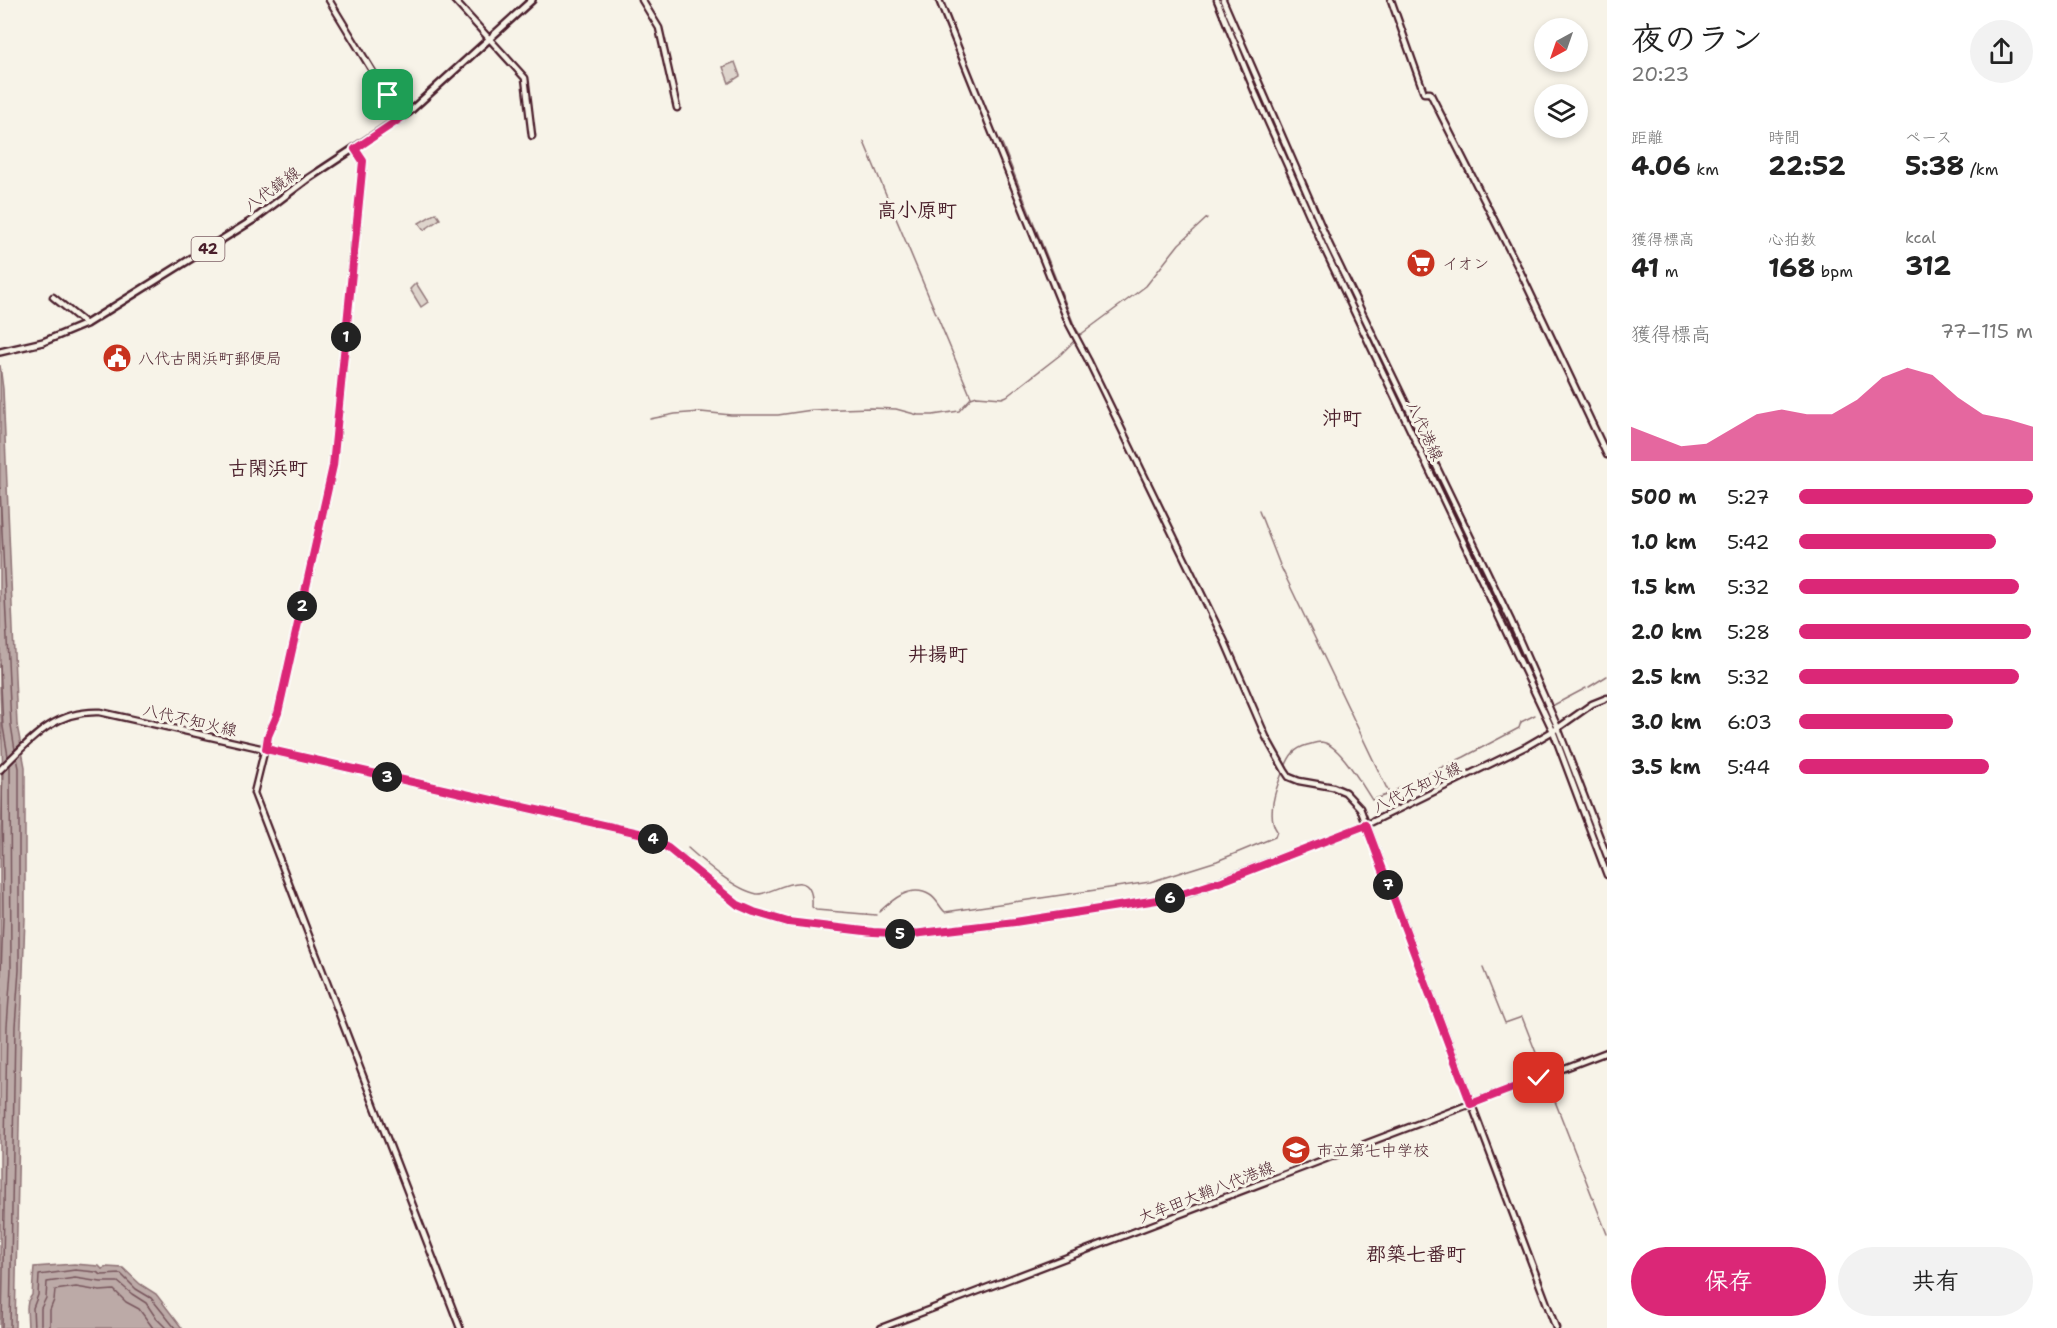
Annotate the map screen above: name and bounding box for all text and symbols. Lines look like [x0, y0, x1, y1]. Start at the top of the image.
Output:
text: 夜のラン [1631, 16, 1763, 61]
north arrow [1534, 18, 1588, 72]
map controls [1534, 18, 1588, 138]
button: share [1970, 20, 2033, 83]
text: 20:23 [1631, 61, 1689, 87]
pin [362, 69, 413, 120]
icon: arrive [371, 78, 404, 111]
button: layers [1534, 84, 1588, 138]
text: 距離 [1631, 127, 1663, 148]
text: 時間 [1768, 127, 1800, 148]
text: ペース [1905, 127, 1952, 148]
text: 4.06 [1631, 148, 1691, 183]
text: 22:52 [1768, 148, 1846, 183]
text: 5:38 [1905, 148, 1964, 183]
text: km [1691, 159, 1719, 180]
text: /km [1964, 159, 1999, 180]
street label: 八代鏡線 [240, 162, 304, 216]
district label: 高小原町 [877, 197, 957, 223]
text: kcal [1905, 227, 1936, 248]
text: 獲得標高 [1631, 229, 1695, 250]
text: 心拍数 [1768, 229, 1816, 250]
road number: 42 [192, 237, 224, 261]
supermarket icon: イオン [1405, 247, 1437, 279]
text: 312 [1905, 248, 1951, 283]
text: 41 [1631, 250, 1659, 285]
text: 168 [1768, 250, 1815, 285]
place label: イオン [1442, 253, 1489, 274]
text: m [1659, 261, 1679, 282]
text: bpm [1815, 261, 1853, 282]
text: 77–115 m [1940, 318, 2033, 344]
text: 獲得標高 [1631, 321, 1711, 347]
pin: 1 [331, 322, 361, 352]
text: 1 [342, 326, 350, 347]
public building icon: 八代古閑浜町郵便局 [101, 342, 133, 374]
place label: 八代古閑浜町郵便局 [138, 348, 282, 369]
street label: 八代港線 [1402, 398, 1448, 464]
district label: 沖町 [1322, 405, 1362, 431]
district label: 古閑浜町 [228, 455, 308, 481]
text: 500 m [1631, 484, 1697, 510]
text: 5:27 [1727, 484, 1770, 510]
text: 1.0 km [1631, 529, 1696, 555]
text: 5:42 [1727, 529, 1769, 555]
text: 1.5 km [1631, 574, 1695, 600]
text: 5:32 [1727, 574, 1770, 600]
pin: 2 [287, 591, 317, 621]
text: 2 [296, 595, 308, 616]
text: 2.0 km [1631, 619, 1702, 645]
text: 5:28 [1727, 619, 1770, 645]
district label: 井揚町 [908, 641, 968, 667]
text: 2.5 km [1631, 664, 1701, 690]
text: 5:32 [1727, 664, 1770, 690]
street label: 八代不知火線 [141, 699, 239, 741]
text: 3.0 km [1631, 709, 1702, 735]
text: 6:03 [1727, 709, 1772, 735]
text: 3.5 km [1631, 754, 1701, 780]
text: 5:44 [1727, 754, 1770, 780]
street label: 八代不知火線 [1369, 757, 1465, 817]
pin: 3 [372, 762, 402, 792]
text: 3 [381, 766, 393, 787]
pin: 4 [638, 824, 668, 854]
text: 4 [647, 828, 659, 849]
pin: 7 [1373, 870, 1403, 900]
text: 7 [1382, 874, 1394, 895]
pin: 6 [1155, 883, 1185, 913]
text: 6 [1164, 887, 1176, 908]
pin: 5 [885, 919, 915, 949]
text: 5 [895, 923, 905, 944]
pin [1513, 1052, 1564, 1103]
icon: check [1522, 1061, 1555, 1094]
school or university icon: 市立第七中学校 [1280, 1134, 1312, 1166]
place label: 市立第七中学校 [1317, 1140, 1429, 1161]
street label: 大牟田大鞘八代港線 [1135, 1156, 1277, 1228]
district label: 郡築七番町 [1366, 1241, 1466, 1267]
button: 保存 [1631, 1247, 1826, 1316]
button: 共有 [1838, 1247, 2033, 1316]

